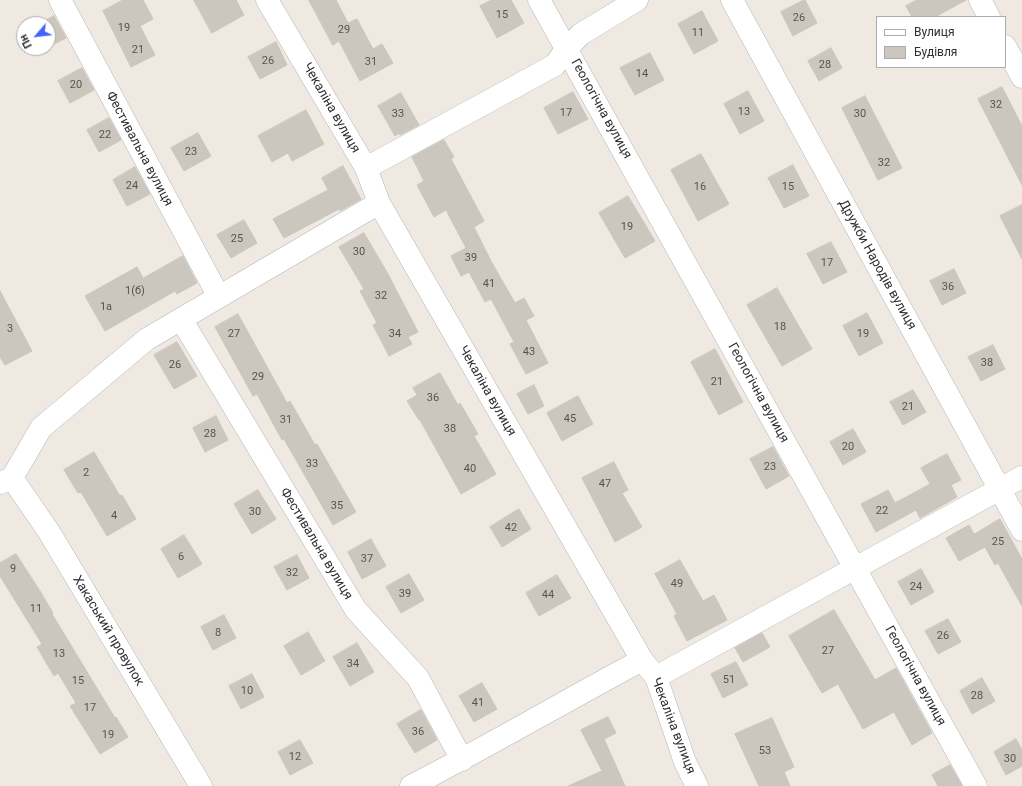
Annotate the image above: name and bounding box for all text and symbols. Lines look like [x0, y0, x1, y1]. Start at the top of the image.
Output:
house number: 15 [496, 8, 508, 22]
house number: 26 [793, 11, 805, 25]
north arrow [16, 16, 56, 56]
legend [876, 16, 1006, 68]
house number: 19 [118, 21, 130, 35]
house number: 29 [338, 23, 350, 37]
text: Вулиця [914, 25, 955, 39]
house number: 11 [692, 26, 704, 40]
text: Пн [17, 32, 35, 51]
house number: 21 [132, 43, 144, 57]
text: Будівля [914, 45, 957, 59]
house number: 26 [262, 54, 274, 68]
house number: 31 [365, 55, 377, 69]
street label: Геологічна вулиця [567, 56, 635, 162]
house number: 28 [819, 58, 831, 72]
street label: Чекаліна вулиця [299, 60, 363, 156]
house number: 14 [636, 67, 648, 81]
house number: 20 [70, 78, 82, 92]
street label: Фестивальна вулиця [102, 89, 176, 209]
house number: 32 [990, 98, 1002, 112]
house number: 13 [738, 105, 750, 119]
house number: 17 [560, 106, 572, 120]
house number: 33 [392, 107, 404, 121]
house number: 30 [854, 107, 866, 121]
house number: 22 [99, 128, 111, 142]
house number: 23 [185, 145, 197, 159]
house number: 32 [878, 156, 890, 170]
house number: 24 [126, 179, 138, 193]
house number: 16 [694, 180, 706, 194]
house number: 15 [782, 180, 794, 194]
street label: Дружби Народів вулиця [835, 197, 919, 333]
house number: 19 [621, 220, 633, 234]
house number: 25 [231, 232, 243, 246]
house number: 30 [353, 245, 365, 259]
house number: 39 [465, 251, 477, 265]
house number: 17 [821, 256, 833, 270]
house number: 41 [483, 277, 495, 291]
house number: 36 [942, 280, 954, 294]
house number: 1(б) [125, 284, 145, 298]
house number: 32 [375, 289, 387, 303]
house number: 1а [100, 300, 112, 314]
house number: 18 [774, 320, 786, 334]
house number: 3 [7, 322, 13, 336]
house number: 27 [228, 327, 240, 341]
house number: 34 [389, 327, 401, 341]
house number: 19 [857, 327, 869, 341]
street label: Геологічна вулиця [724, 340, 792, 446]
street label: Чекаліна вулиця [455, 343, 519, 439]
house number: 43 [523, 345, 535, 359]
house number: 38 [981, 356, 993, 370]
house number: 26 [169, 358, 181, 372]
house number: 29 [252, 370, 264, 384]
house number: 21 [711, 375, 723, 389]
house number: 36 [427, 391, 439, 405]
house number: 21 [902, 400, 914, 414]
house number: 45 [564, 412, 576, 426]
house number: 31 [280, 413, 292, 427]
house number: 38 [444, 422, 456, 436]
house number: 28 [204, 427, 216, 441]
house number: 20 [842, 440, 854, 454]
house number: 33 [306, 457, 318, 471]
house number: 23 [764, 460, 776, 474]
house number: 40 [464, 462, 476, 476]
house number: 2 [83, 466, 89, 480]
house number: 47 [599, 477, 611, 491]
street label: Фестивальна вулиця [276, 485, 356, 603]
house number: 35 [331, 499, 343, 513]
house number: 22 [876, 504, 888, 518]
house number: 30 [249, 505, 261, 519]
house number: 4 [111, 509, 117, 523]
house number: 42 [505, 521, 517, 535]
house number: 25 [992, 535, 1004, 549]
house number: 6 [178, 550, 184, 564]
house number: 37 [361, 552, 373, 566]
house number: 9 [10, 562, 16, 576]
house number: 32 [286, 566, 298, 580]
street label: Хакаський провулок [69, 573, 147, 689]
house number: 49 [671, 577, 683, 591]
house number: 24 [910, 580, 922, 594]
house number: 39 [399, 587, 411, 601]
house number: 44 [542, 588, 554, 602]
house number: 11 [30, 602, 42, 616]
street label: Геологічна вулиця [881, 623, 949, 729]
house number: 8 [215, 626, 221, 640]
house number: 26 [937, 629, 949, 643]
house number: 27 [822, 644, 834, 658]
house number: 13 [53, 647, 65, 661]
house number: 34 [347, 657, 359, 671]
house number: 51 [723, 673, 735, 687]
house number: 15 [72, 674, 84, 688]
street label: Чекаліна вулиця [648, 676, 698, 776]
house number: 10 [241, 684, 253, 698]
house number: 28 [971, 689, 983, 703]
house number: 41 [472, 696, 484, 710]
house number: 17 [84, 701, 96, 715]
house number: 36 [412, 725, 424, 739]
house number: 19 [102, 728, 114, 742]
house number: 53 [759, 744, 771, 758]
house number: 12 [289, 750, 301, 764]
house number: 30 [1004, 752, 1016, 766]

